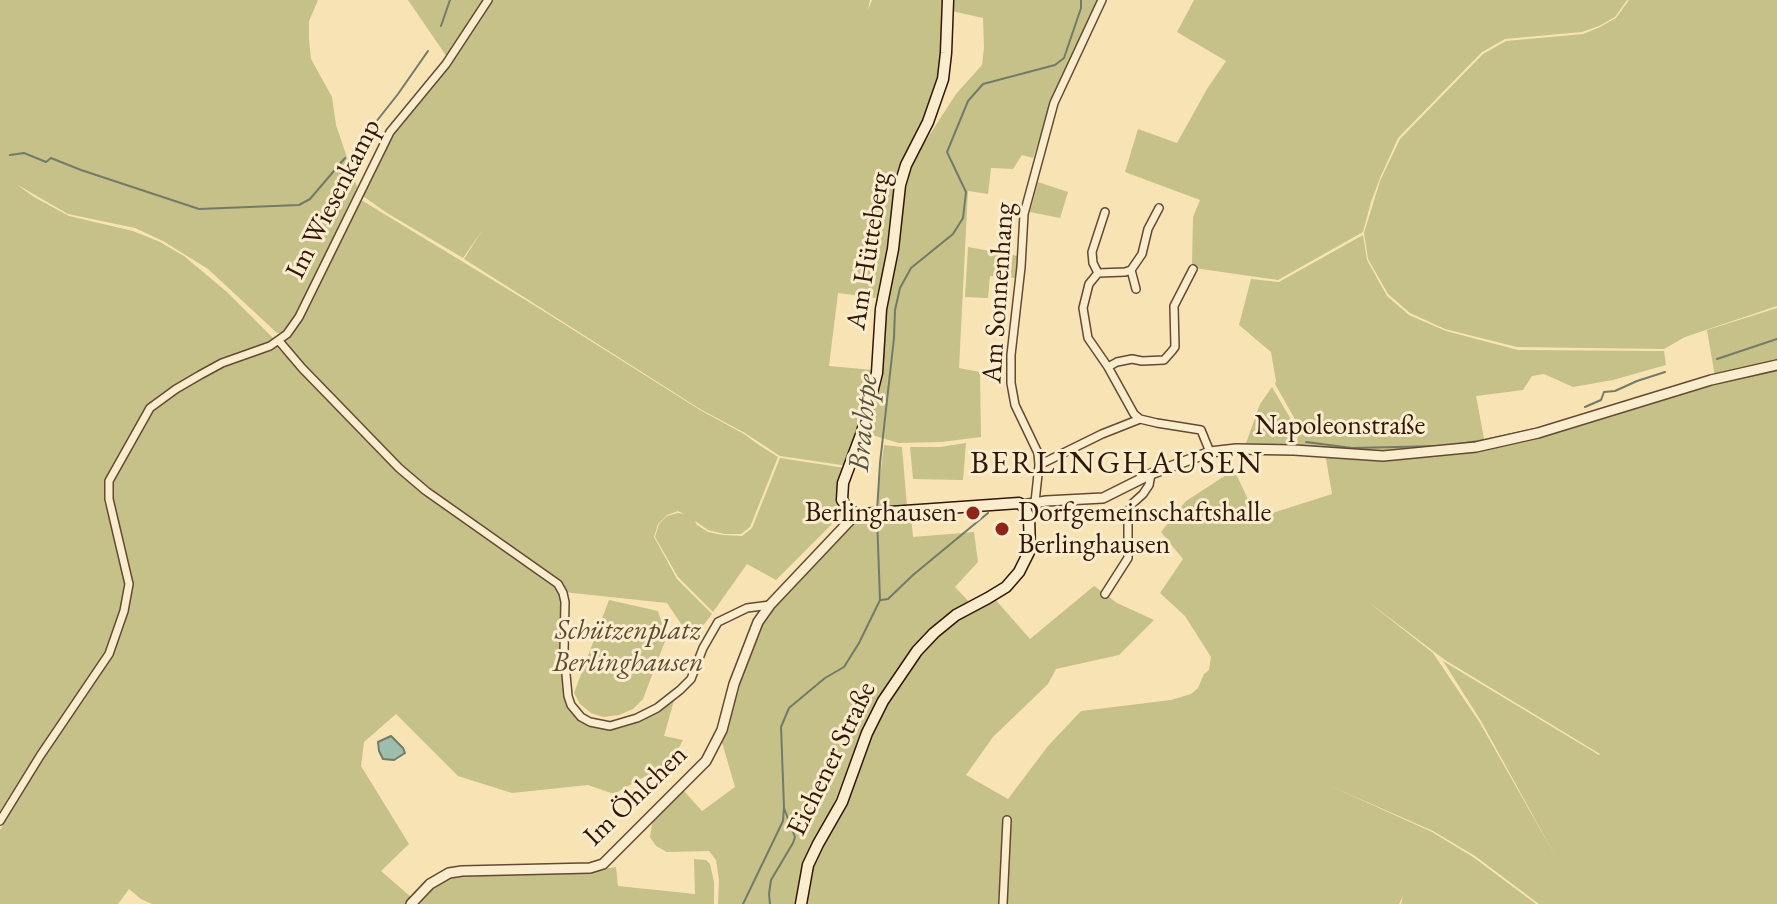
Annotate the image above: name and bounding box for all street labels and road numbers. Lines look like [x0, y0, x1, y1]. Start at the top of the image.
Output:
street label: Im Wiesenkamp [279, 113, 389, 285]
street label: Am Hütteberg [840, 170, 898, 332]
street label: Am Sonnenhang [976, 201, 1022, 385]
street label: Napoleonstraße [1255, 409, 1425, 443]
street label: Eichener Straße [780, 676, 884, 842]
street label: Im Öhlchen [577, 738, 695, 854]

